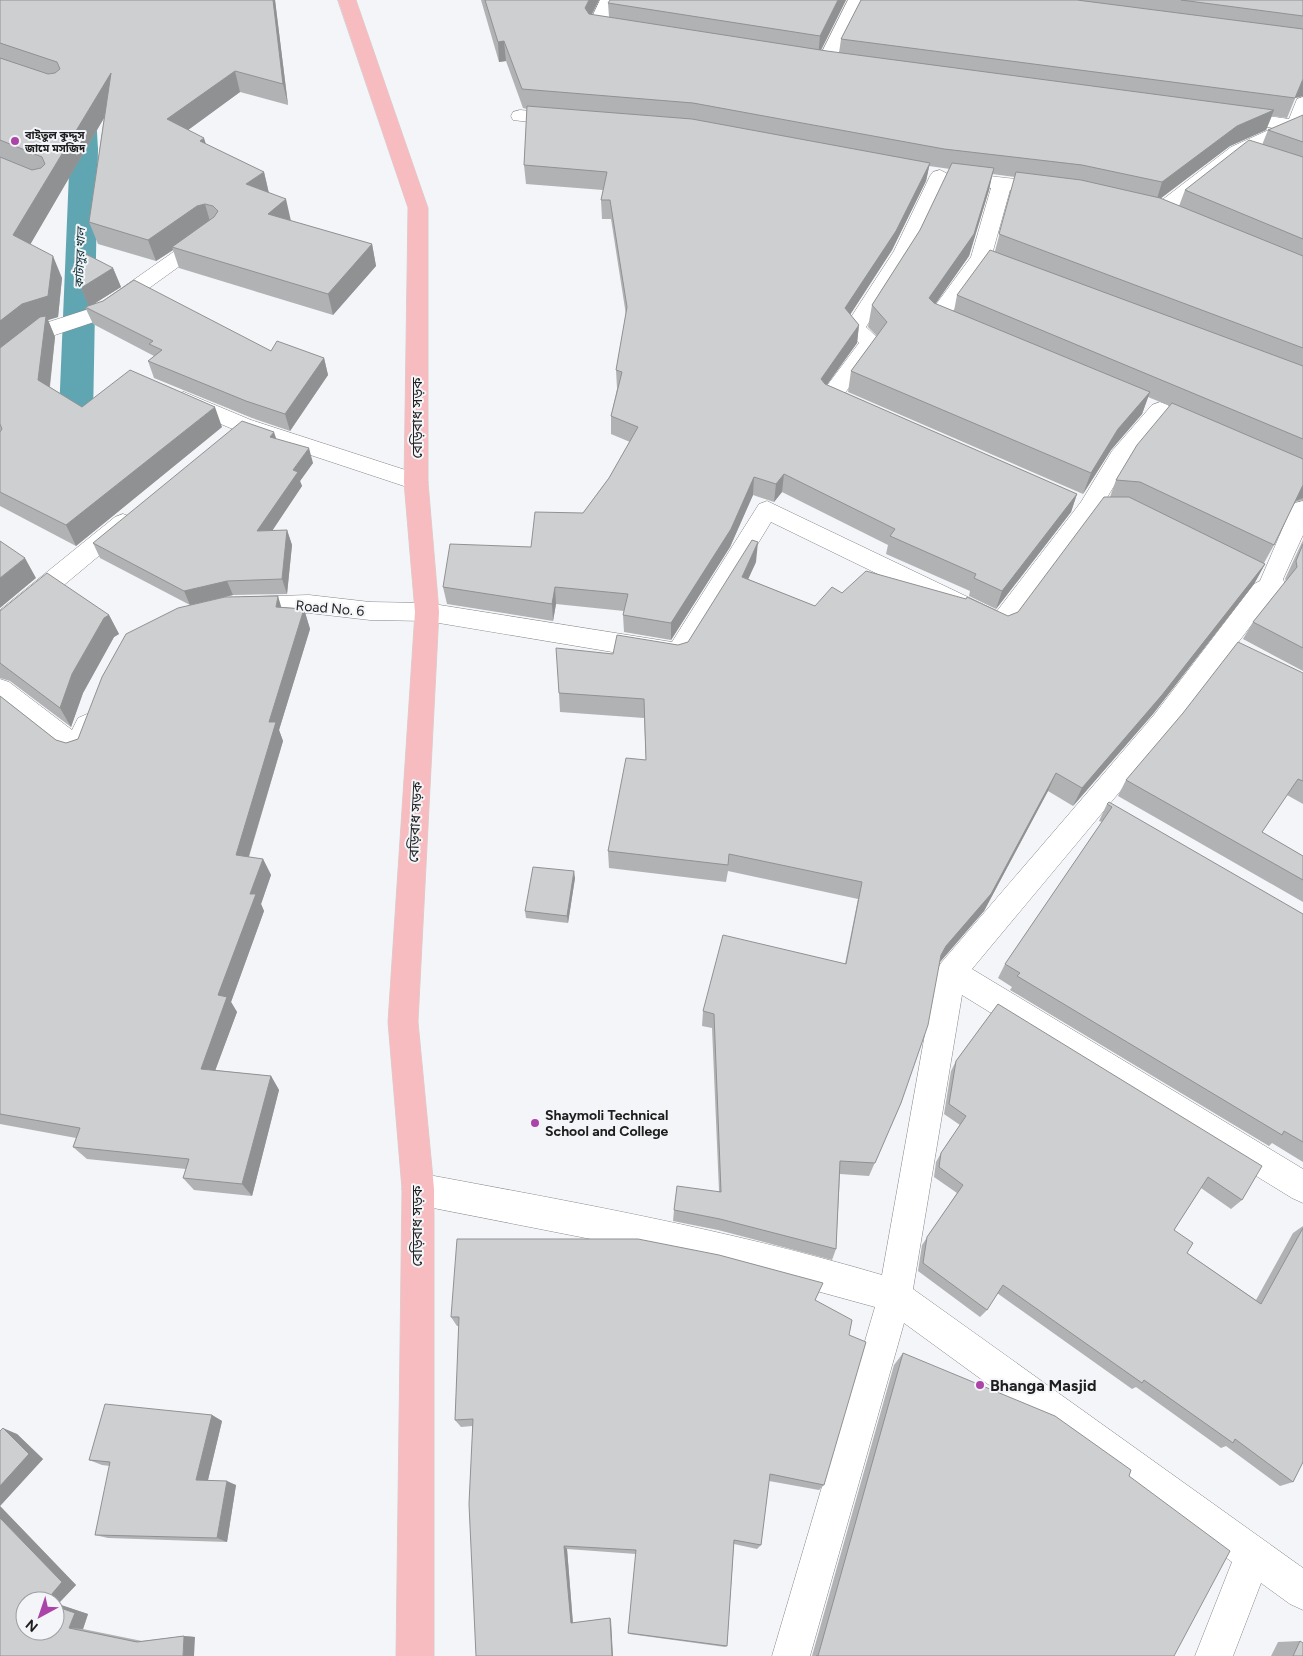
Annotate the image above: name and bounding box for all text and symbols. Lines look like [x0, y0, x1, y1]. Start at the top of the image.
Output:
place label: বাইতুল কুদ্দুস জামে মসজিদ [24, 129, 86, 155]
marker: বাইতুল কুদ্দুস জামে মসজিদ [9, 135, 21, 147]
water label: কাটাসুর খাল [72, 225, 88, 288]
street label: বেড়িবাধ সড়ক [409, 377, 426, 458]
street label: Road No. 6 [295, 597, 365, 620]
street label: বেড়িবাধ সড়ক [405, 780, 426, 863]
place label: Shaymoli Technical School and College [545, 1107, 669, 1140]
marker: Shaymoli Technical School and College [529, 1117, 541, 1129]
street label: বেড়িবাধ সড়ক [409, 1185, 426, 1266]
place label: Bhanga Masjid [990, 1376, 1097, 1395]
marker: Bhanga Masjid [974, 1379, 986, 1391]
north arrow [15, 1591, 65, 1641]
text: N [22, 1616, 42, 1636]

